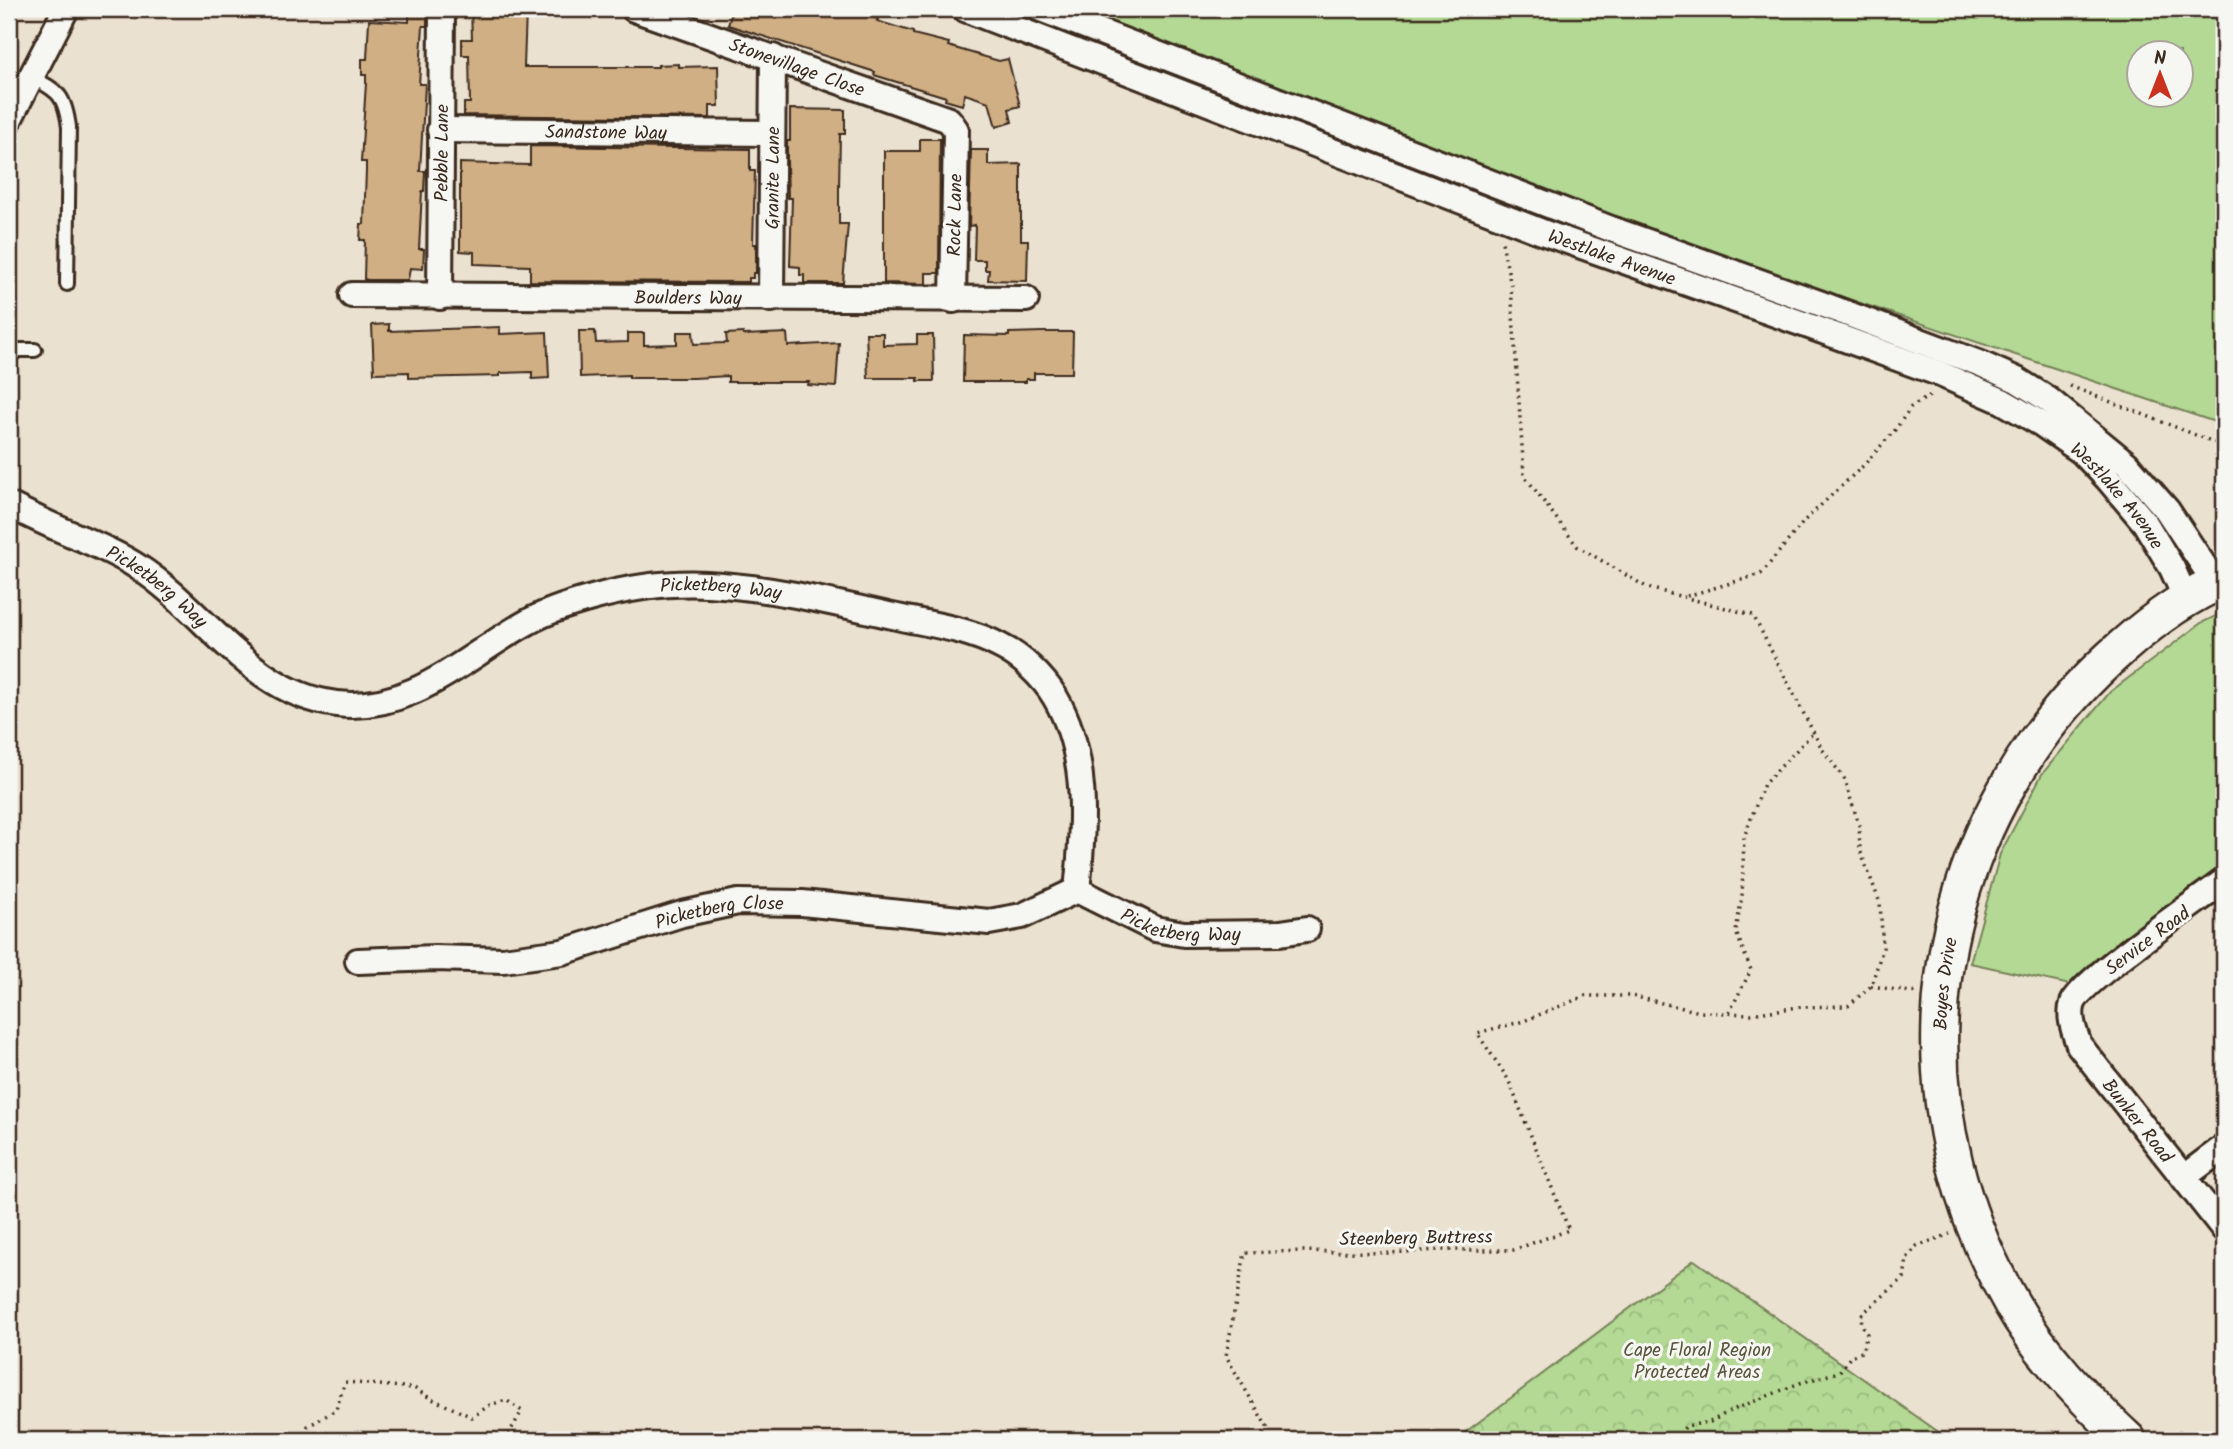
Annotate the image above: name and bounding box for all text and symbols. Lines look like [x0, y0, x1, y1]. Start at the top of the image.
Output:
street label: Stonevillage Close [725, 31, 869, 106]
north arrow [2124, 38, 2194, 108]
text: N [2154, 44, 2166, 74]
street label: Pebble Lane [428, 104, 458, 202]
street label: Sandstone Way [545, 118, 668, 149]
street label: Granite Lane [759, 126, 789, 230]
street label: Rock Lane [940, 173, 972, 257]
street label: Westlake Avenue [1544, 222, 1680, 295]
street label: Boulders Way [634, 284, 743, 314]
street label: Westlake Avenue [2064, 435, 2171, 556]
street label: Picketberg Way [100, 539, 215, 637]
street label: Picketberg Way [659, 571, 785, 610]
street label: Picketberg Close [651, 889, 784, 939]
street label: Service Road [2099, 899, 2198, 984]
street label: Picketberg Way [1115, 901, 1242, 951]
street label: Boyes Drive [1927, 934, 1967, 1031]
street label: Bunker Road [2094, 1073, 2180, 1171]
street label: Steenberg Buttress [1339, 1223, 1493, 1255]
park label: Cape Floral Region Protected Areas [1623, 1336, 1771, 1388]

